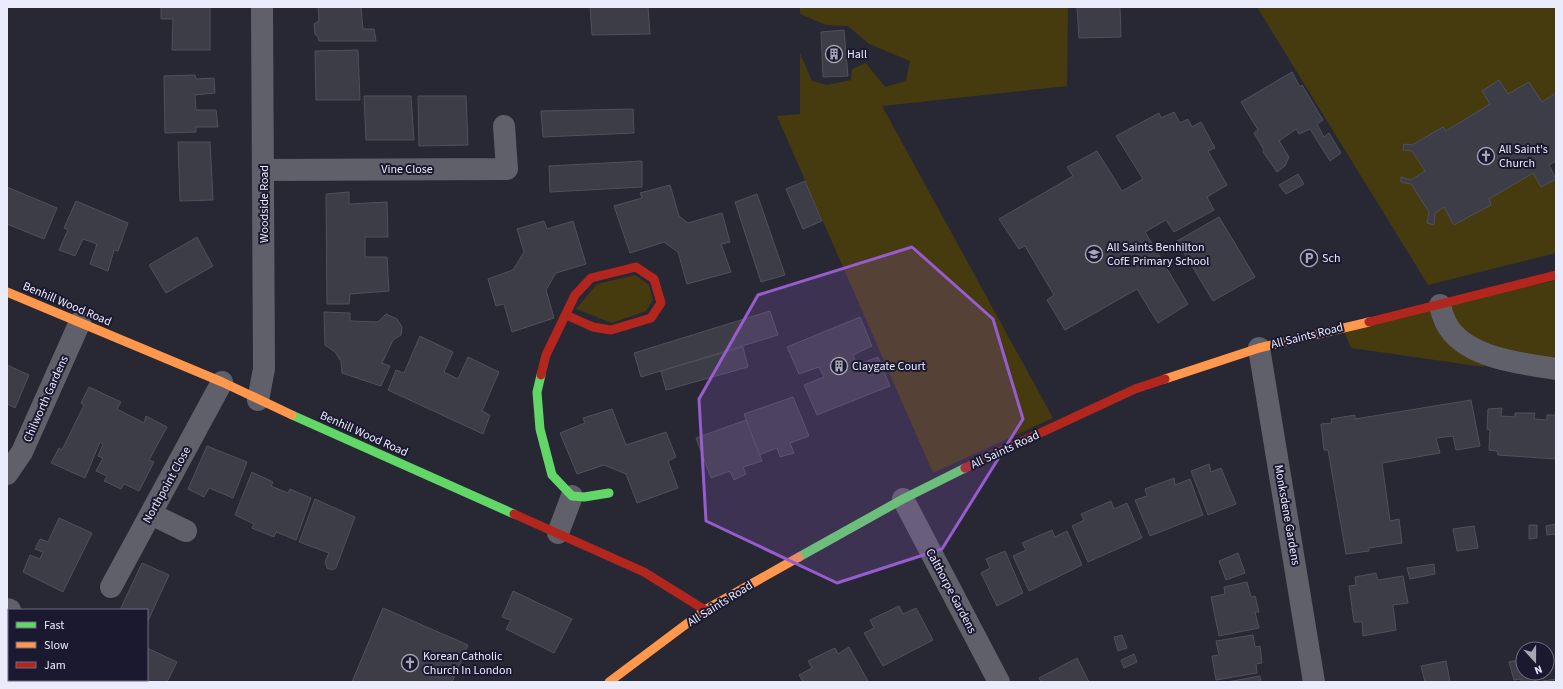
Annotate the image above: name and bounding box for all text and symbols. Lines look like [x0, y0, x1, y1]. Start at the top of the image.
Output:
building icon: Hall [824, 44, 844, 64]
place label: Hall [847, 46, 867, 63]
place label: All Saint's Church [1499, 141, 1548, 172]
church icon: All Saint's Church [1476, 146, 1496, 166]
street label: Vine Close [381, 161, 433, 178]
street label: Woodside Road [256, 165, 273, 243]
place label: All Saints Benhilton CofE Primary School [1107, 239, 1209, 270]
school or university icon: All Saints Benhilton CofE Primary School [1084, 244, 1104, 264]
parking icon: Sch [1299, 248, 1319, 268]
place label: Sch [1322, 250, 1340, 267]
street label: Benhill Wood Road [20, 278, 114, 330]
street label: All Saints Road [1269, 319, 1345, 353]
street label: Chilworth Gardens [19, 353, 73, 445]
building icon: Claygate Court [829, 356, 849, 376]
place label: Claygate Court [852, 358, 926, 375]
street label: Benhill Wood Road [317, 407, 411, 461]
street label: All Saints Road [968, 427, 1042, 473]
street label: Northpoint Close [139, 443, 195, 527]
street label: Monksdene Gardens [1270, 463, 1304, 567]
street label: Calthorpe Gardens [921, 546, 981, 636]
street label: All Saints Road [684, 577, 756, 631]
legend [8, 609, 148, 681]
text: Fast [44, 617, 64, 634]
text: Slow [44, 637, 69, 654]
north arrow [1515, 641, 1555, 681]
place label: Korean Catholic Church In London [423, 648, 512, 679]
church icon: Korean Catholic Church In London [400, 653, 420, 673]
text: Jam [44, 657, 66, 674]
text: N [1532, 662, 1545, 678]

